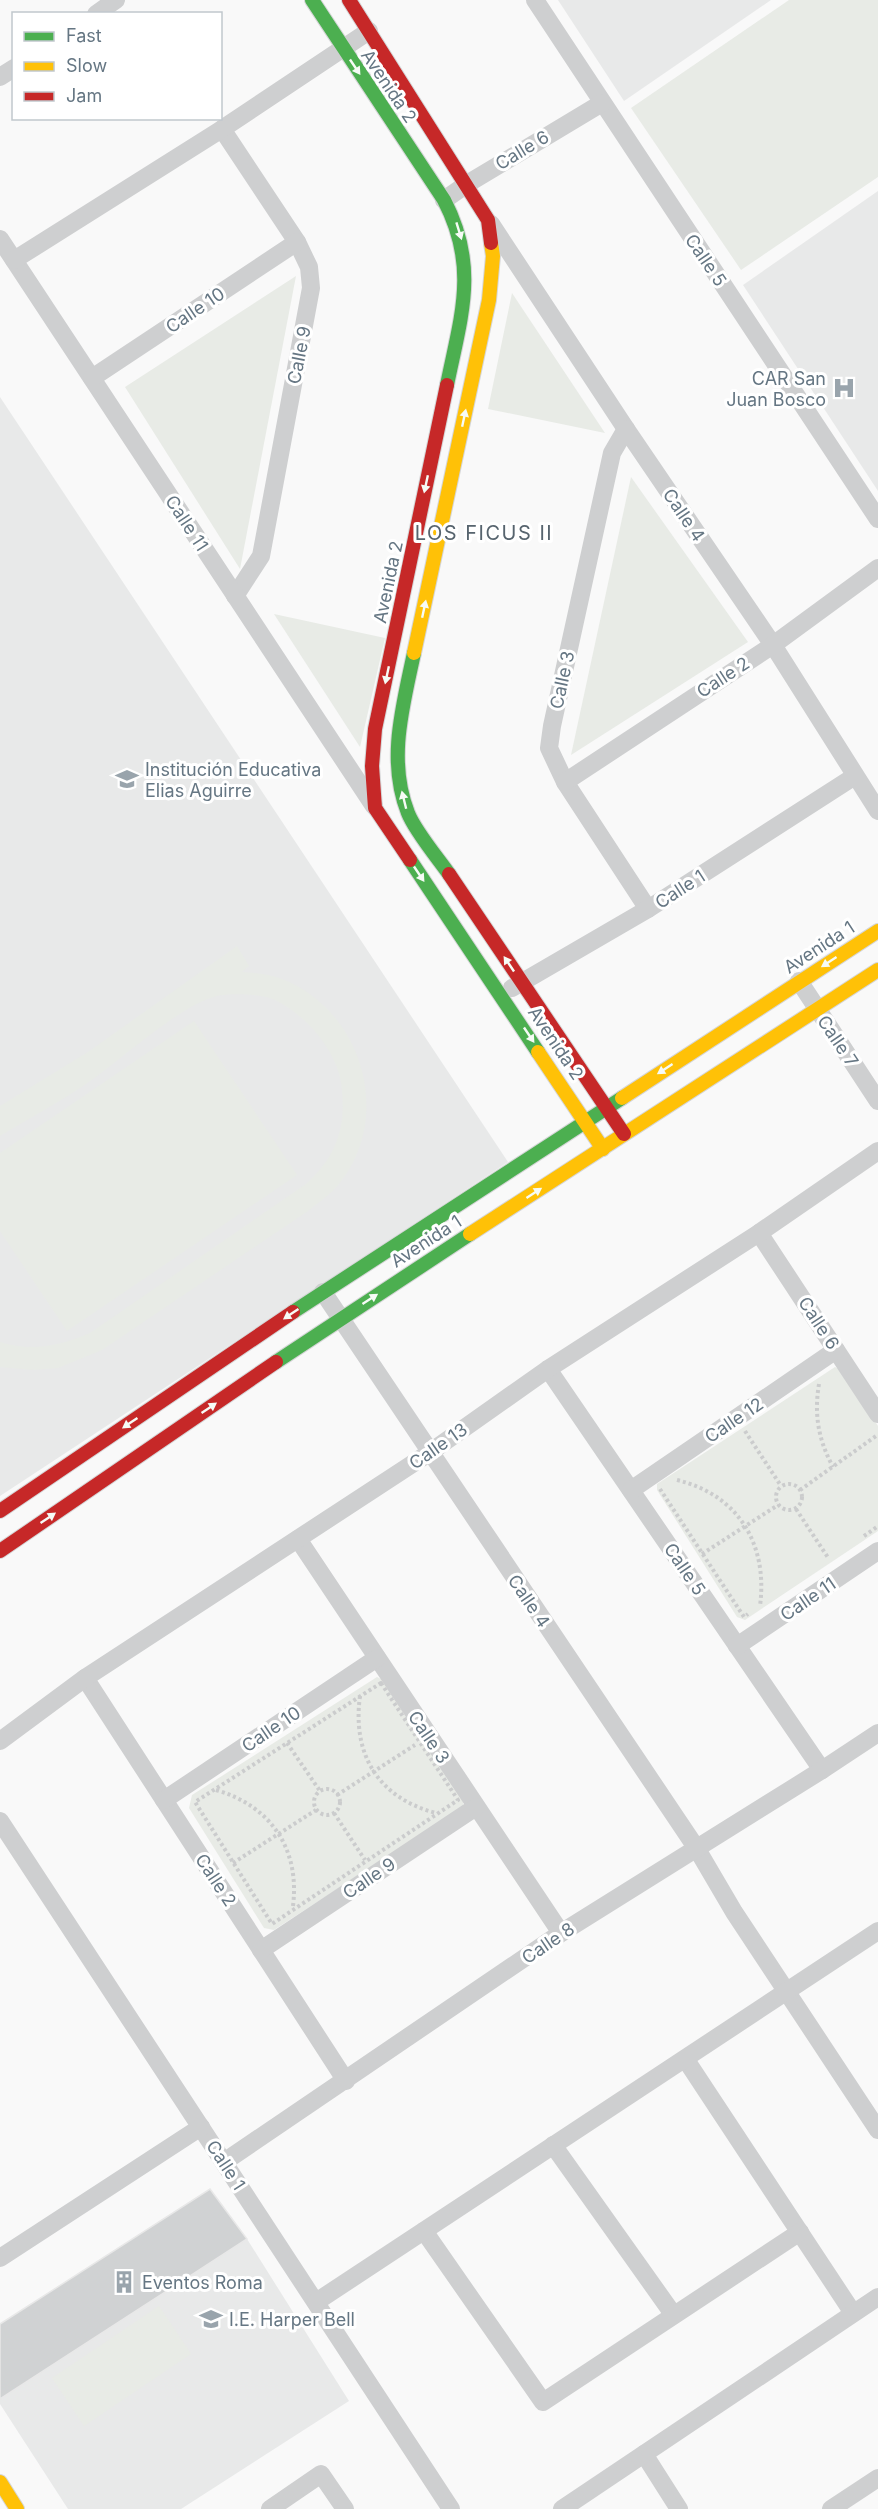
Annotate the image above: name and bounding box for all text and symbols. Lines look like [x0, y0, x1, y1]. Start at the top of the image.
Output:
legend [12, 12, 222, 120]
text: Fast [66, 25, 102, 46]
street label: Avenida 2 [357, 45, 421, 127]
text: Slow [66, 55, 107, 76]
one-way arrow [349, 59, 360, 75]
text: Jam [66, 85, 102, 106]
street label: Calle 6 [491, 126, 553, 174]
one-way arrow [455, 222, 464, 240]
street label: Calle 5 [681, 230, 731, 290]
street label: Calle 10 [162, 283, 228, 337]
street label: Calle 9 [283, 324, 315, 386]
place label: CAR San Juan Bosco [726, 368, 826, 410]
hospital icon: CAR San Juan Bosco [831, 375, 857, 401]
one-way arrow [460, 408, 469, 427]
one-way arrow [421, 475, 430, 494]
street label: Calle 4 [659, 485, 709, 545]
street label: Calle 11 [161, 491, 213, 555]
district label: LOS FICUS II [415, 521, 553, 545]
street label: Avenida 2 [369, 539, 407, 625]
one-way arrow [420, 599, 429, 618]
street label: Calle 3 [546, 649, 578, 711]
street label: Calle 2 [693, 652, 753, 702]
one-way arrow [382, 666, 391, 685]
place label: Institución Educativa Elias Aguirre [145, 759, 321, 801]
school or university icon: Institución Educativa Elias Aguirre [114, 766, 140, 792]
one-way arrow [399, 791, 409, 809]
one-way arrow [413, 865, 425, 881]
street label: Calle 1 [651, 865, 709, 913]
street label: Avenida 1 [780, 916, 858, 978]
one-way arrow [504, 955, 515, 972]
one-way arrow [821, 957, 837, 968]
street label: Avenida 2 [524, 1002, 588, 1084]
street label: Calle 7 [813, 1011, 863, 1071]
one-way arrow [523, 1027, 534, 1043]
one-way arrow [657, 1063, 674, 1074]
one-way arrow [526, 1187, 542, 1199]
street label: Avenida 1 [387, 1210, 465, 1272]
one-way arrow [362, 1293, 379, 1304]
street label: Calle 6 [794, 1293, 844, 1353]
one-way arrow [283, 1308, 300, 1319]
street label: Calle 12 [701, 1393, 767, 1447]
one-way arrow [201, 1403, 217, 1414]
one-way arrow [122, 1417, 138, 1428]
street label: Calle 13 [405, 1418, 471, 1474]
one-way arrow [40, 1512, 56, 1524]
street label: Calle 5 [660, 1539, 710, 1599]
street label: Calle 4 [504, 1571, 554, 1631]
street label: Calle 11 [776, 1573, 840, 1625]
street label: Calle 10 [238, 1702, 304, 1756]
street label: Calle 3 [404, 1707, 454, 1767]
street label: Calle 2 [191, 1850, 241, 1910]
street label: Calle 9 [339, 1853, 399, 1903]
street label: Calle 8 [518, 1918, 578, 1968]
street label: Calle 1 [202, 2136, 250, 2194]
building icon: Eventos Roma [111, 2269, 137, 2295]
place label: Eventos Roma [142, 2272, 263, 2293]
school or university icon: I.E. Harper Bell [198, 2306, 224, 2332]
place label: I.E. Harper Bell [229, 2309, 355, 2330]

